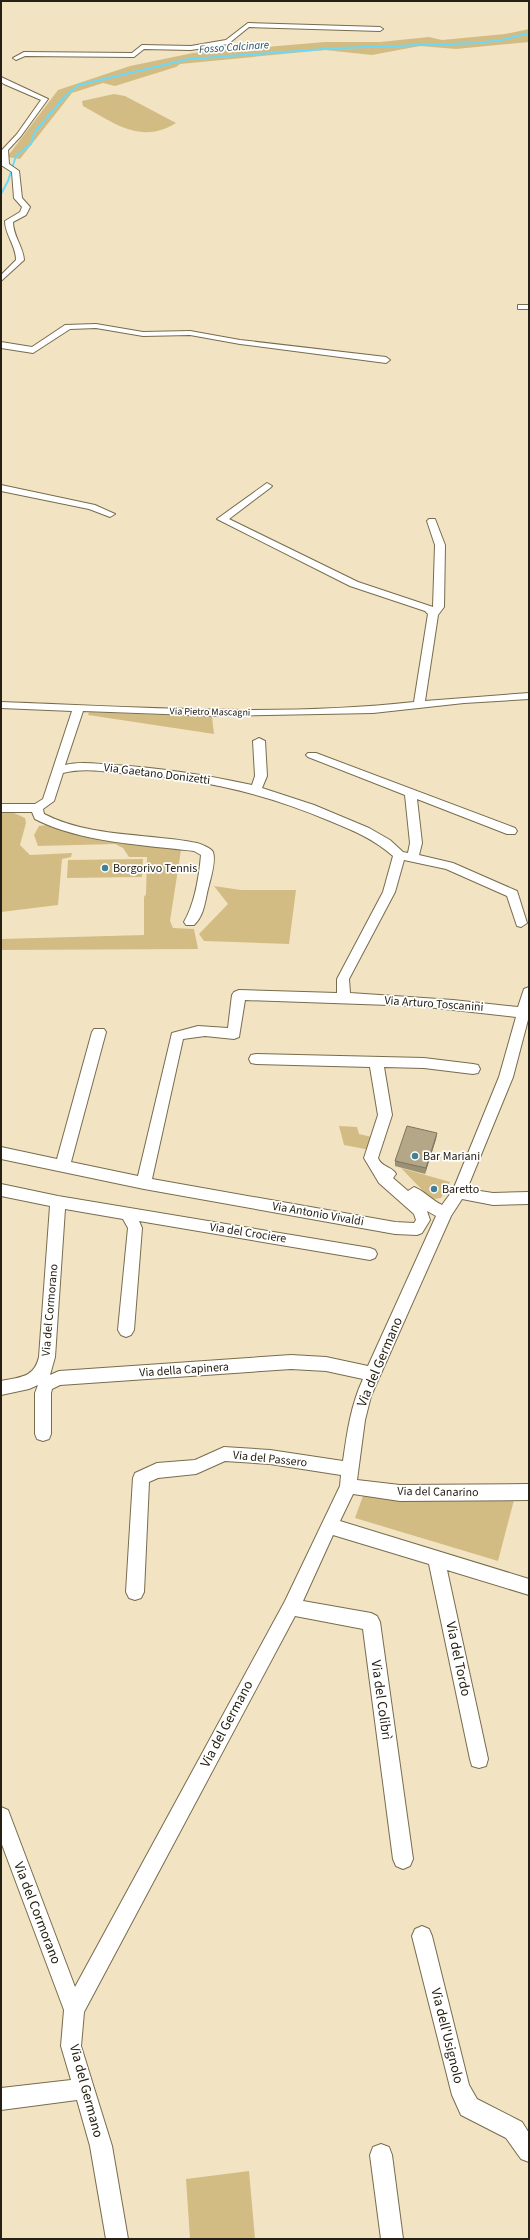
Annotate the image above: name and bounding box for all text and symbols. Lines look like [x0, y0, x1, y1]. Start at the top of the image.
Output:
water label: Fosso Calcinare [198, 37, 270, 57]
street label: Via Pietro Mascagni [169, 704, 251, 720]
street label: Via Gaetano Donizetti [103, 759, 211, 789]
place label: Borgorivo Tennis [113, 860, 197, 877]
marker: Borgorivo Tennis [100, 863, 110, 873]
street label: Via Arturo Toscanini [384, 992, 484, 1016]
place label: Bar Mariani [423, 1148, 480, 1165]
marker: Bar Mariani [410, 1151, 420, 1161]
place label: Baretto [442, 1181, 479, 1198]
marker: Baretto [429, 1184, 439, 1194]
street label: Via Antonio Vivaldi [271, 1198, 365, 1230]
street label: Via del Crociere [208, 1219, 288, 1247]
street label: Via del Cormorano [37, 1263, 63, 1357]
street label: Via del Germano [352, 1314, 408, 1410]
street label: Via della Capinera [139, 1358, 229, 1382]
street label: Via del Passero [232, 1447, 308, 1471]
street label: Via del Canarino [397, 1483, 479, 1501]
street label: Via del Tordo [440, 1620, 476, 1698]
street label: Via del Colibrì [366, 1659, 396, 1741]
street label: Via del Germano [196, 1677, 258, 1771]
street label: Via del Cormorano [8, 1859, 66, 1967]
street label: Via dell'Usignolo [425, 1986, 469, 2086]
street label: Via del Germano [64, 2042, 108, 2140]

